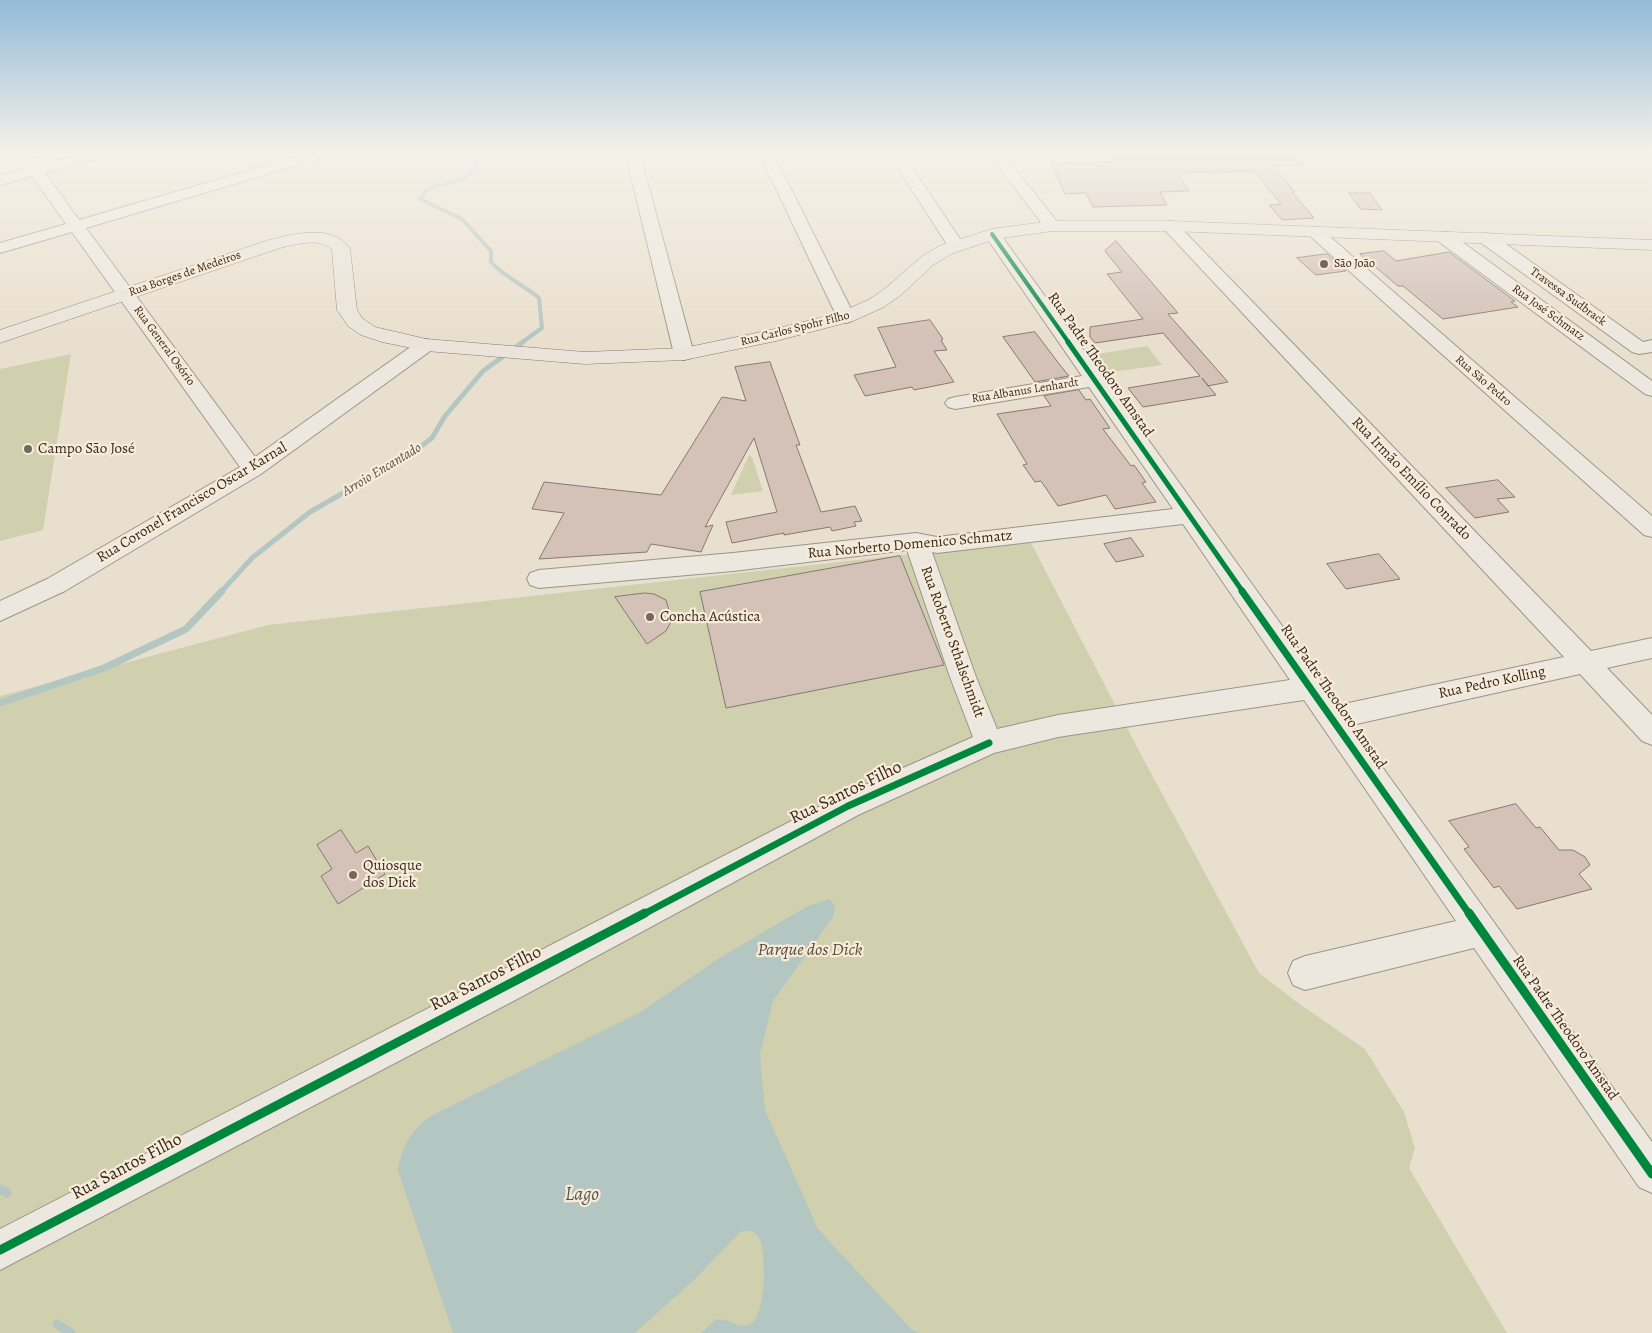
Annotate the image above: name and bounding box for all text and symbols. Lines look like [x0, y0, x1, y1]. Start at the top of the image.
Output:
street label: Rua Borges de Medeiros [127, 248, 243, 300]
place label: São João [1334, 257, 1375, 271]
marker: São João [1318, 258, 1330, 270]
street label: Travessa Sudbrack [1527, 265, 1609, 329]
street label: Rua José Schmatz [1509, 282, 1587, 344]
street label: Rua Padre Theodoro Amstad [1043, 289, 1157, 441]
street label: Rua General Osório [130, 303, 198, 389]
street label: Rua Carlos Spohr Filho [739, 308, 851, 350]
street label: Rua São Pedro [1452, 353, 1514, 409]
street label: Rua Albanus Lenhardt [971, 375, 1079, 407]
street label: Rua Irmão Emílio Conrado [1348, 414, 1474, 544]
street label: Rua Coronel Francisco Oscar Karnal [94, 439, 290, 567]
place label: Campo São José [38, 440, 135, 458]
water label: Arroio Encantado [339, 440, 425, 500]
marker: Campo São José [22, 443, 34, 455]
street label: Rua Norberto Domenico Schmatz [807, 527, 1013, 563]
street label: Rua Roberto Sthalschmidt [916, 564, 988, 720]
place label: Concha Acústica [660, 608, 761, 626]
marker: Concha Acústica [644, 611, 656, 623]
street label: Rua Padre Theodoro Amstad [1276, 621, 1390, 773]
street label: Rua Pedro Kolling [1437, 663, 1547, 703]
street label: Rua Santos Filho [786, 757, 906, 829]
place label: Quiosque dos Dick [363, 857, 422, 892]
marker: Quiosque dos Dick [347, 869, 359, 881]
park label: Parque dos Dick [757, 940, 863, 962]
street label: Rua Santos Filho [427, 942, 545, 1016]
street label: Rua Padre Theodoro Amstad [1508, 952, 1622, 1104]
street label: Rua Santos Filho [68, 1129, 186, 1205]
water label: Lago [565, 1184, 599, 1206]

